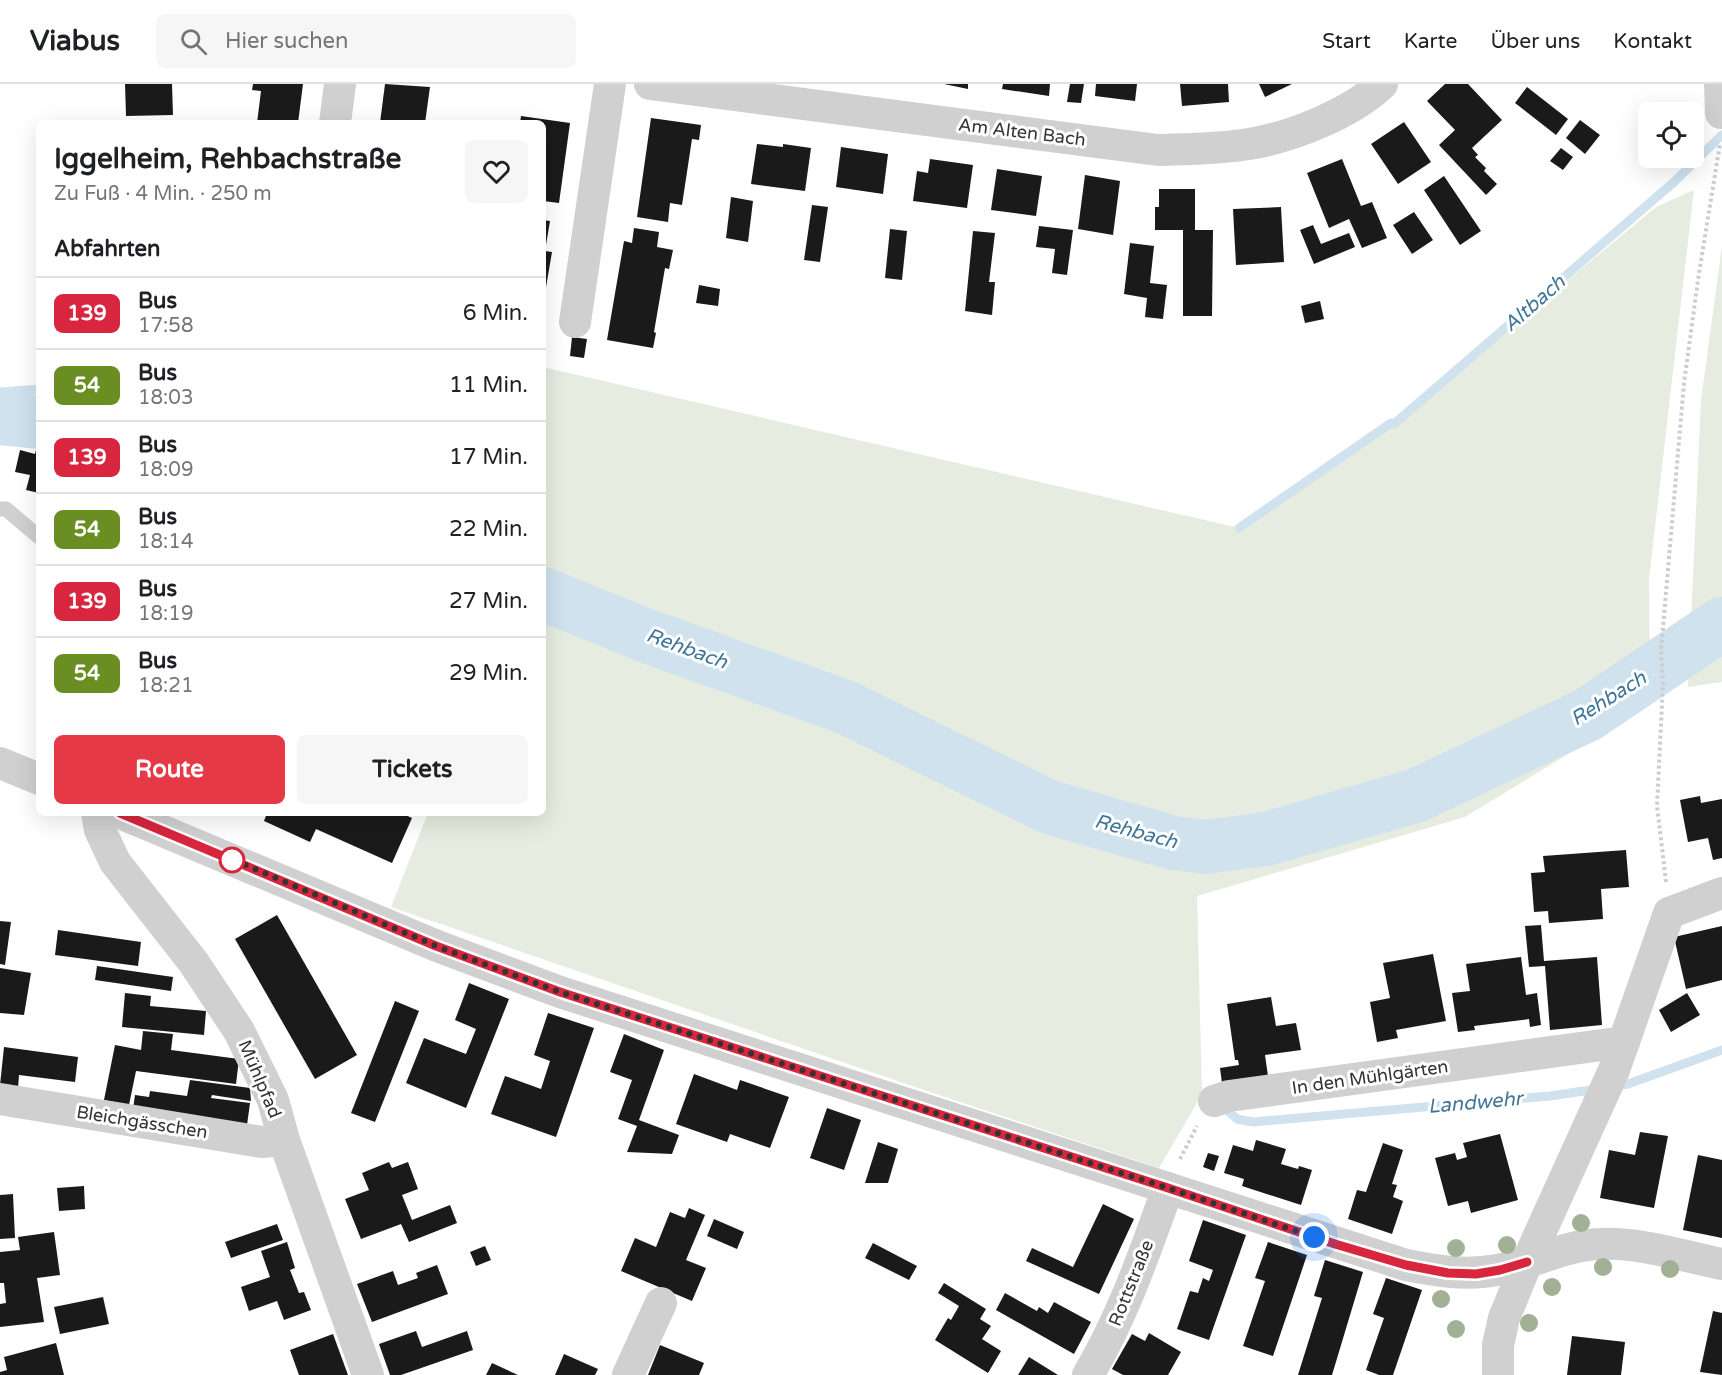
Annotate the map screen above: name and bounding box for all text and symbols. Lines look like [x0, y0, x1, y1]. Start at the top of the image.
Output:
search box [156, 14, 576, 68]
text: Viabus [30, 24, 120, 58]
icon: search [177, 25, 210, 58]
text: Hier suchen [225, 28, 348, 54]
text: Start [1322, 29, 1371, 54]
text: Karte [1404, 29, 1457, 54]
text: Über uns [1490, 29, 1580, 54]
text: Kontakt [1613, 29, 1692, 54]
map controls [1638, 102, 1704, 168]
button: locate [1638, 102, 1704, 168]
street label: Am Alten Bach [957, 113, 1087, 151]
button: heart [465, 140, 528, 203]
text: Iggelheim, Rehbachstraße [54, 142, 401, 176]
text: Zu Fuß · 4 Min. · 250 m [54, 182, 272, 206]
text: Abfahrten [54, 236, 160, 262]
water label: Altbach [1499, 270, 1571, 337]
text: Bus [138, 288, 177, 314]
text: 6 Min. [463, 300, 528, 326]
text: 139 [67, 301, 107, 326]
text: 17:58 [138, 314, 193, 338]
text: Bus [138, 360, 177, 386]
text: 11 Min. [449, 372, 528, 398]
text: 54 [74, 373, 100, 398]
text: 18:03 [138, 386, 193, 410]
text: Bus [138, 432, 177, 458]
text: 17 Min. [449, 444, 528, 470]
text: 139 [67, 445, 107, 470]
text: 18:09 [138, 458, 193, 482]
text: Bus [138, 504, 177, 530]
text: 22 Min. [449, 516, 528, 542]
text: 54 [74, 517, 100, 542]
text: 18:14 [138, 530, 193, 554]
text: Bus [138, 576, 177, 602]
text: 27 Min. [449, 588, 528, 614]
text: 139 [67, 589, 107, 614]
text: 18:19 [138, 602, 193, 626]
water label: Rehbach [643, 623, 731, 675]
text: Bus [138, 648, 177, 674]
text: 29 Min. [449, 660, 528, 686]
text: 54 [74, 661, 100, 686]
water label: Rehbach [1566, 666, 1651, 731]
text: 18:21 [138, 674, 193, 698]
button: Route [54, 735, 285, 804]
button: Tickets [297, 735, 528, 804]
water label: Rehbach [1092, 809, 1180, 855]
unlabelled marker [219, 847, 245, 873]
street label: Mühlpfad [234, 1037, 286, 1121]
street label: In den Mühlgärten [1290, 1055, 1450, 1099]
water label: Landwehr [1427, 1087, 1525, 1119]
street label: Bleichgässchen [75, 1101, 209, 1143]
your location [1299, 1222, 1329, 1252]
street label: Rottstraße [1104, 1237, 1158, 1329]

